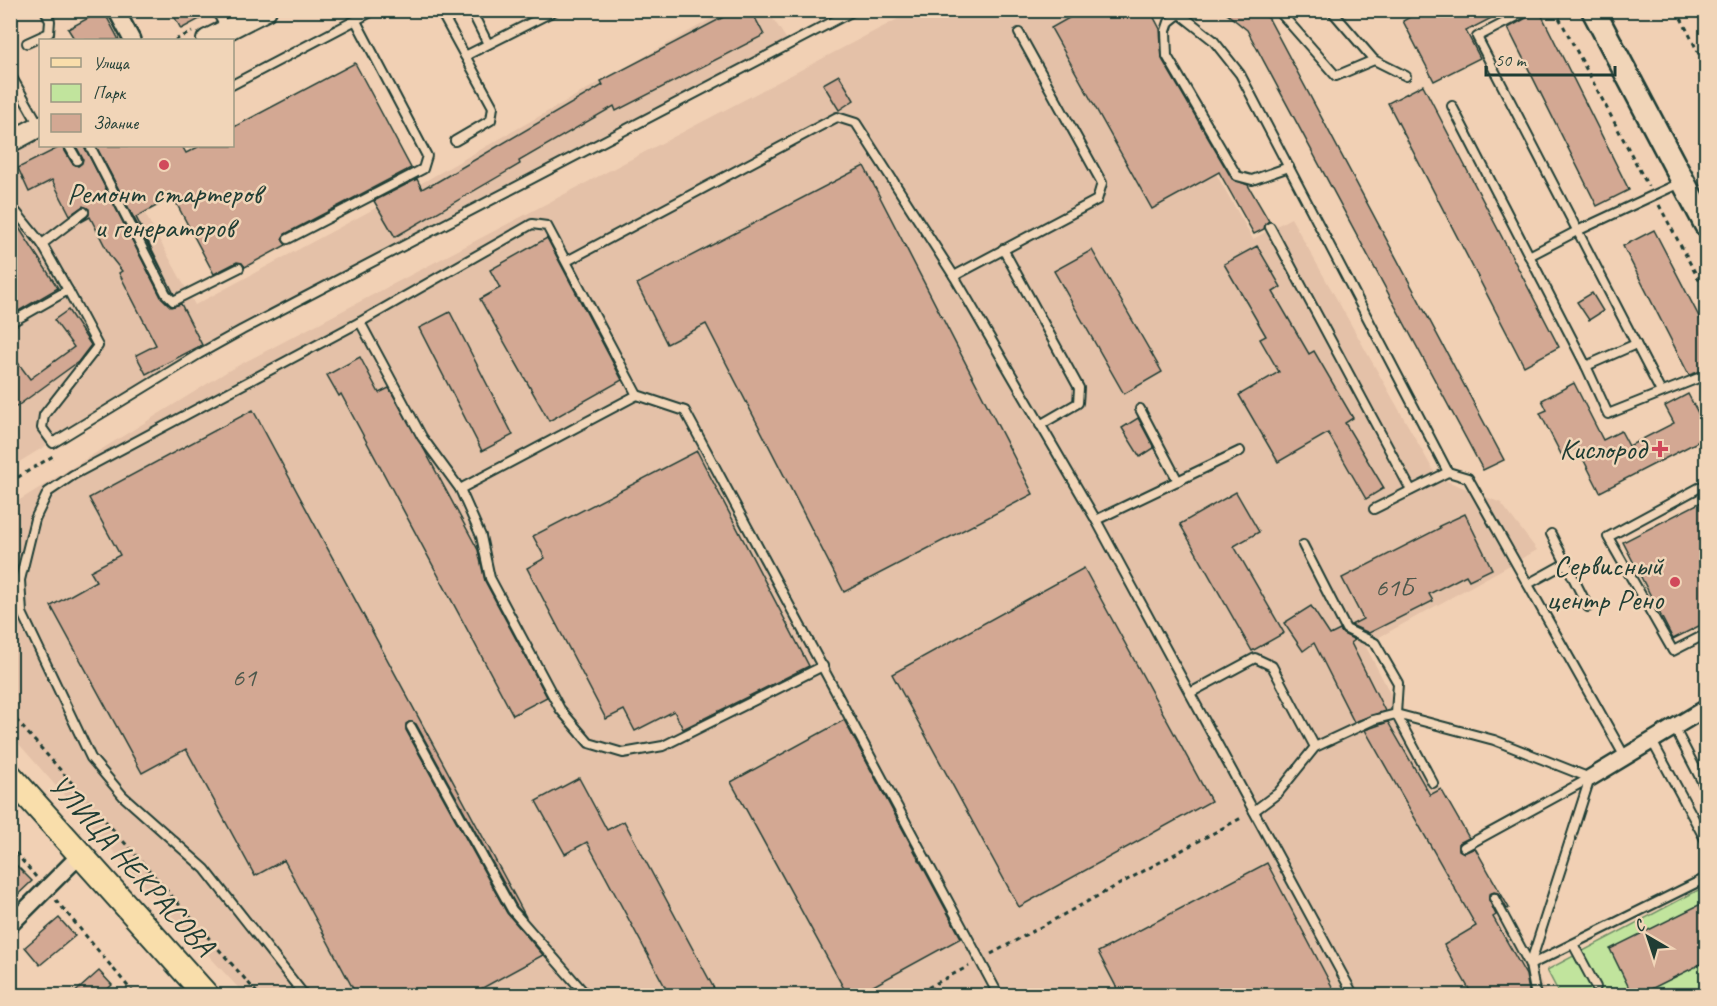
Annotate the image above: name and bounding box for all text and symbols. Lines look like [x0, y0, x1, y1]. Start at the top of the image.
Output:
legend [39, 39, 234, 147]
scale bar [1486, 39, 1615, 77]
text: 50 m [1495, 49, 1528, 71]
text: Улица [93, 52, 130, 74]
text: Парк [93, 82, 127, 104]
text: Здание [93, 112, 139, 134]
marker: Ремонт стартеров и генераторов [157, 158, 171, 172]
place label: Ремонт стартеров и генераторов [67, 174, 267, 246]
place label: Кислород [1559, 430, 1648, 468]
marker: Кислород [1651, 440, 1669, 458]
place label: Сервисный центр Рено [1547, 546, 1664, 618]
house number: 61Б [1375, 570, 1417, 604]
marker: Сервисный центр Рено [1668, 575, 1682, 589]
house number: 61 [232, 660, 258, 694]
street label: УЛИЦА НЕКРАСОВА [41, 766, 225, 965]
north arrow [1618, 907, 1678, 967]
text: С [1630, 915, 1650, 936]

